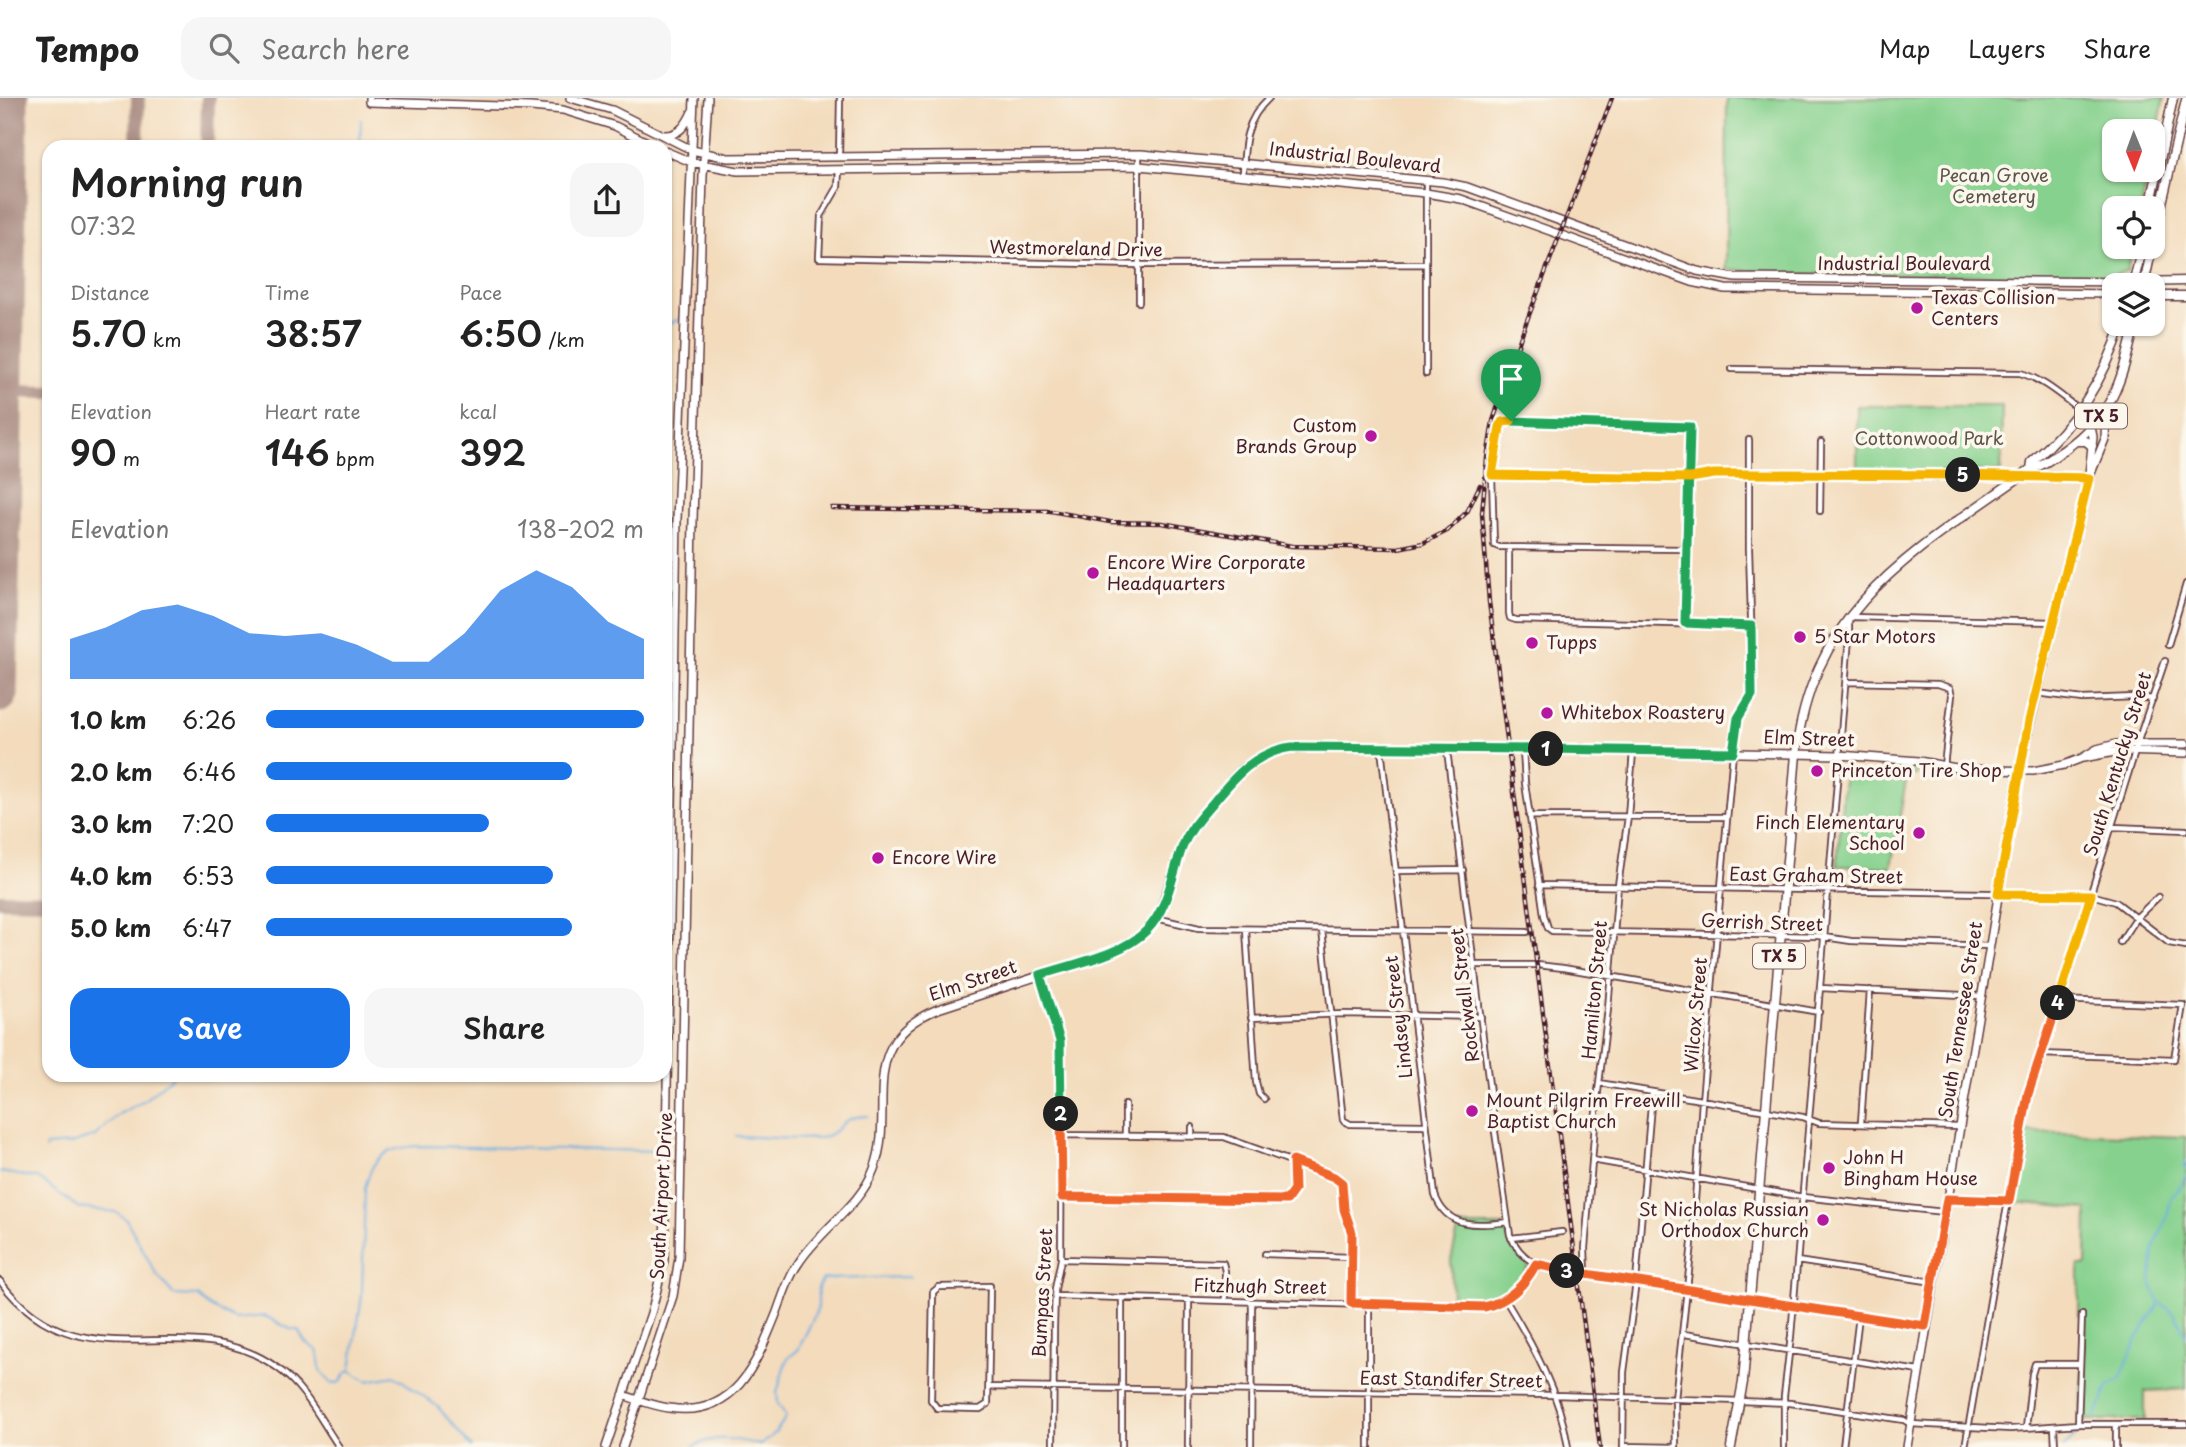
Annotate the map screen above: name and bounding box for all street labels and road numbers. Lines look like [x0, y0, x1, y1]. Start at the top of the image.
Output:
street label: Industrial Boulevard [1268, 134, 1443, 179]
street label: Westmoreland Drive [989, 232, 1163, 263]
street label: Industrial Boulevard [1818, 249, 1990, 276]
road number: TX 5 [2075, 404, 2127, 428]
street label: South Kentucky Street [2076, 668, 2157, 859]
street label: Elm Street [1763, 722, 1855, 753]
street label: East Graham Street [1729, 859, 1903, 890]
street label: Gerrish Street [1701, 906, 1824, 937]
street label: Hamilton Street [1574, 919, 1613, 1060]
street label: South Tennessee Street [1931, 920, 1988, 1120]
street label: Rockwall Street [1442, 927, 1485, 1064]
road number: TX 5 [1753, 944, 1805, 968]
street label: Elm Street [925, 952, 1020, 1007]
street label: Lindsey Street [1377, 954, 1418, 1080]
street label: Wilcox Street [1676, 956, 1713, 1074]
street label: South Airport Drive [643, 1111, 678, 1280]
street label: Bumpas Street [1025, 1228, 1058, 1358]
street label: Fitzhugh Street [1193, 1271, 1327, 1300]
street label: East Standifer Street [1359, 1363, 1543, 1394]

